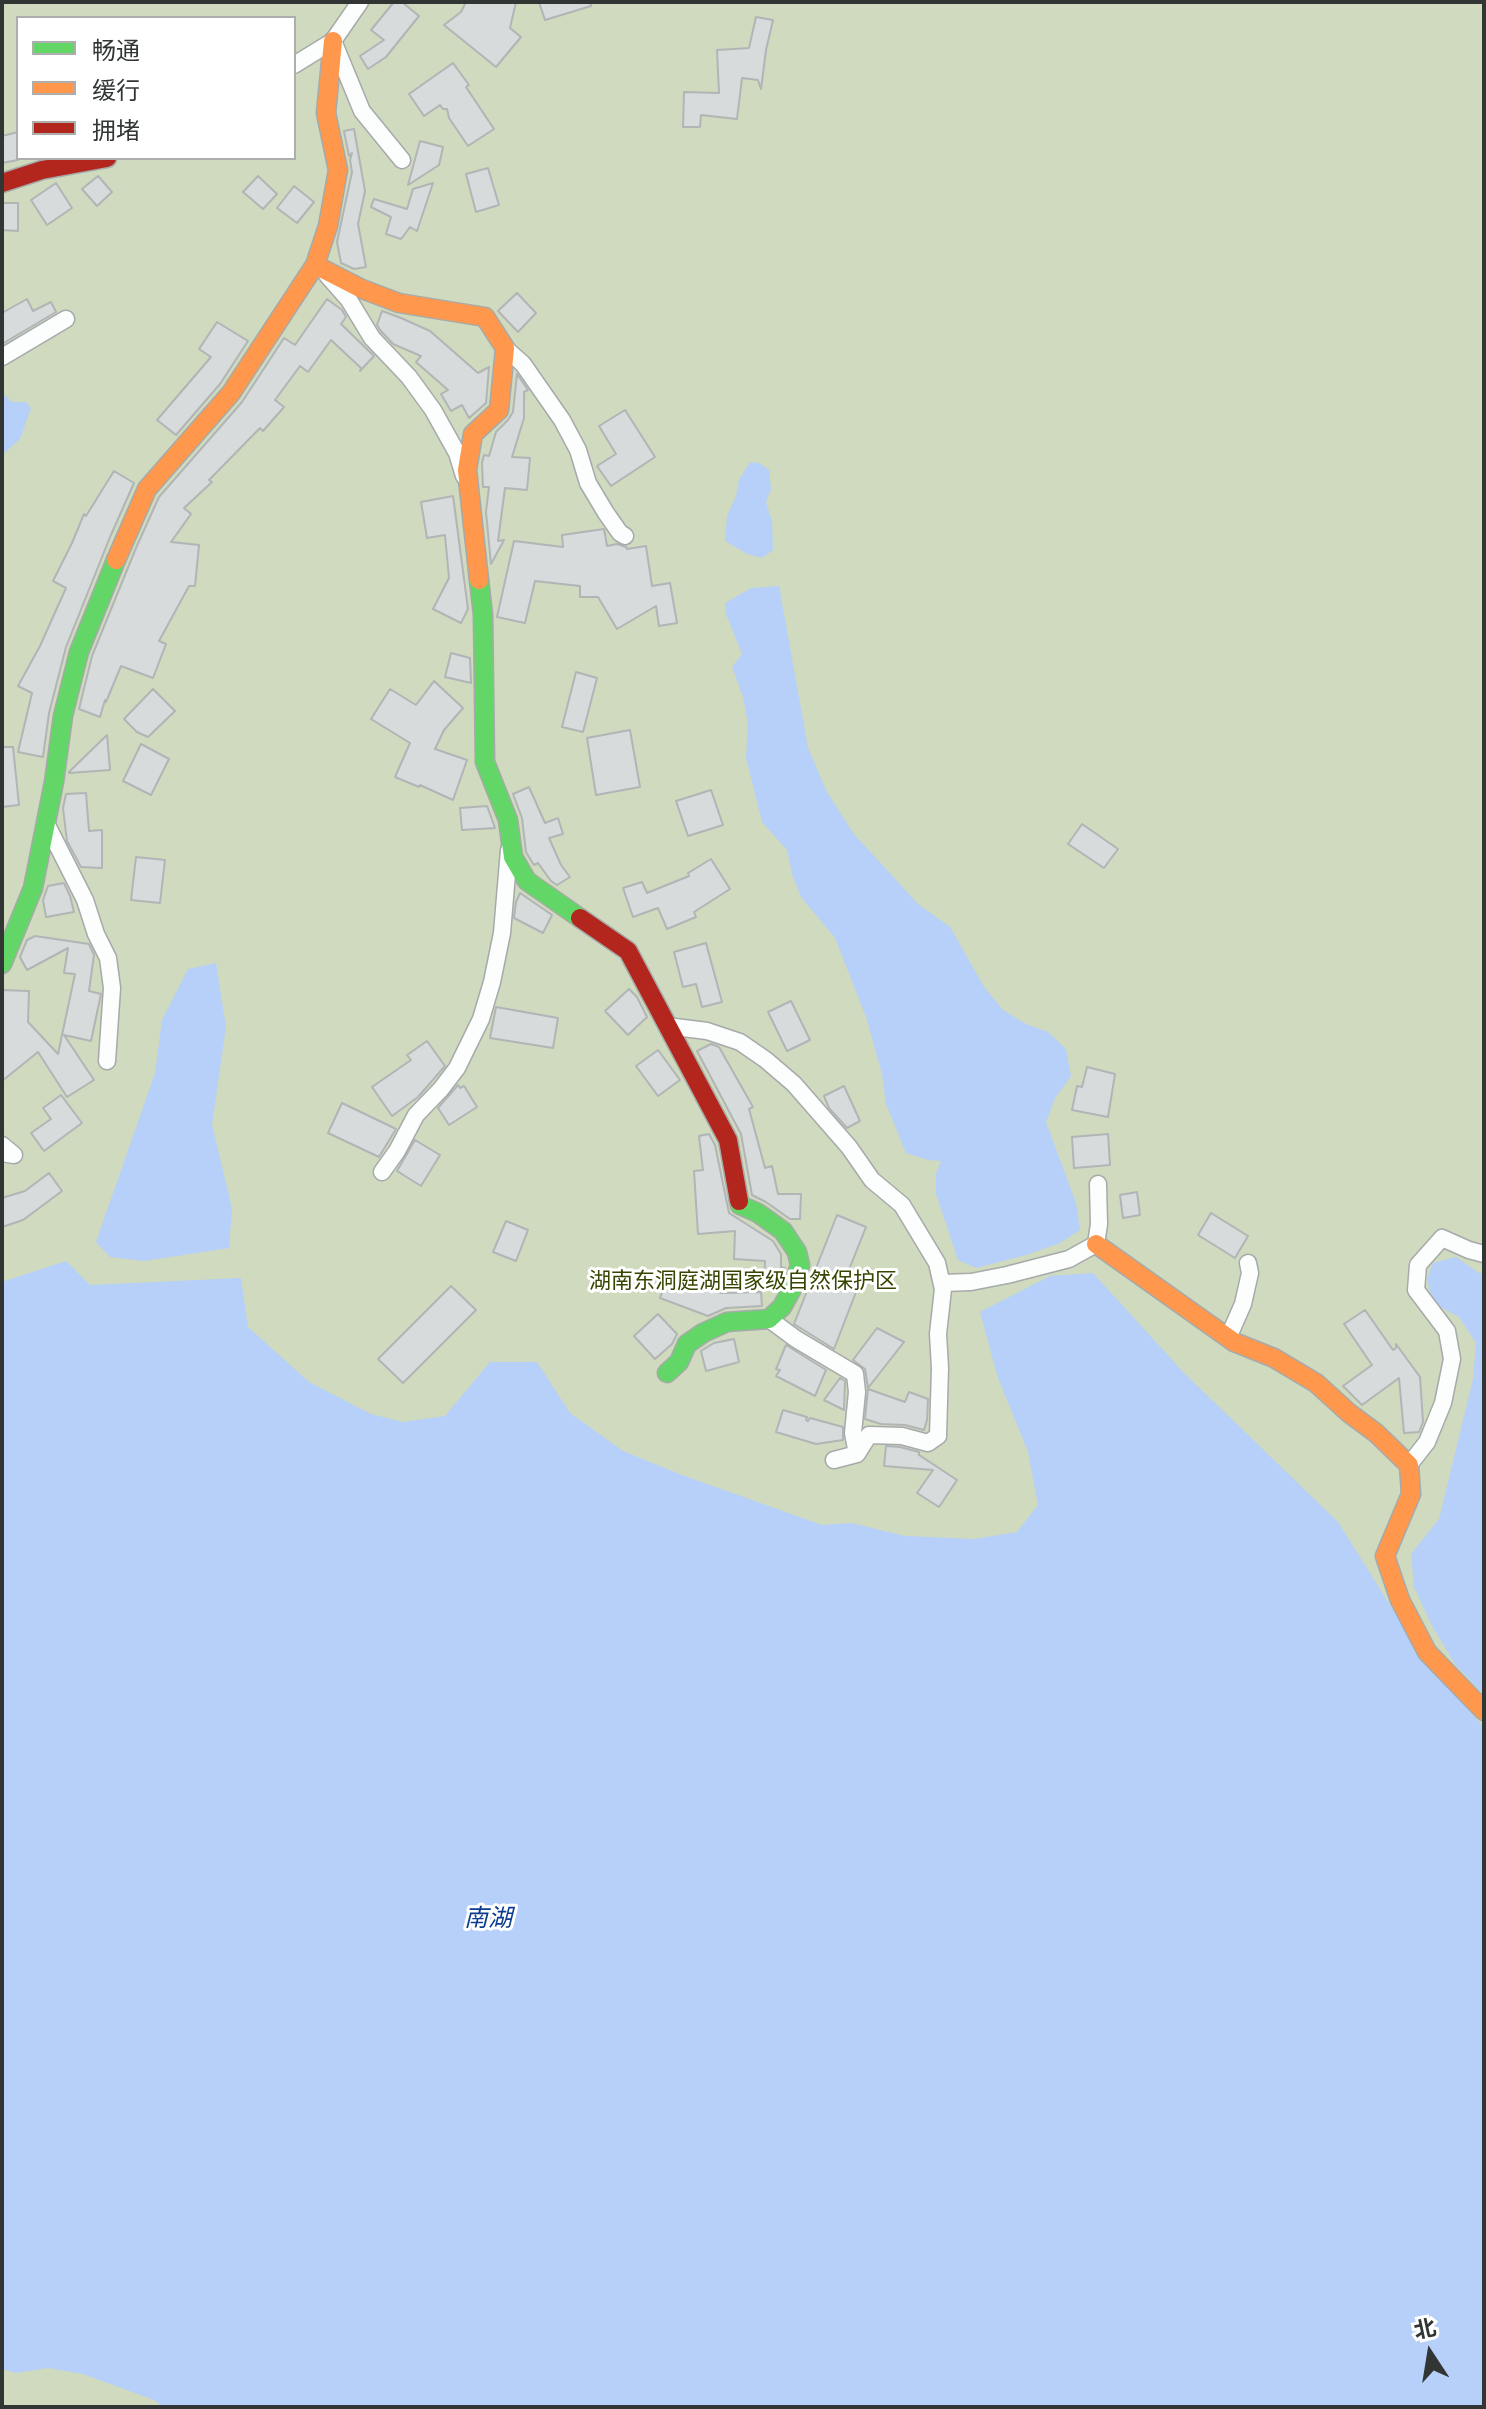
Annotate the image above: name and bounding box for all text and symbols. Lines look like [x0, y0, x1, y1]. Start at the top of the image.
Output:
legend [16, 16, 296, 160]
text: 畅通 [92, 37, 140, 65]
text: 缓行 [92, 77, 140, 105]
text: 拥堵 [92, 117, 140, 145]
park label: 湖南东洞庭湖国家级自然保护区 [589, 1269, 897, 1295]
water label: 南湖 [464, 1906, 512, 1934]
north arrow [1390, 2313, 1470, 2393]
text: 北 [1412, 2315, 1438, 2344]

